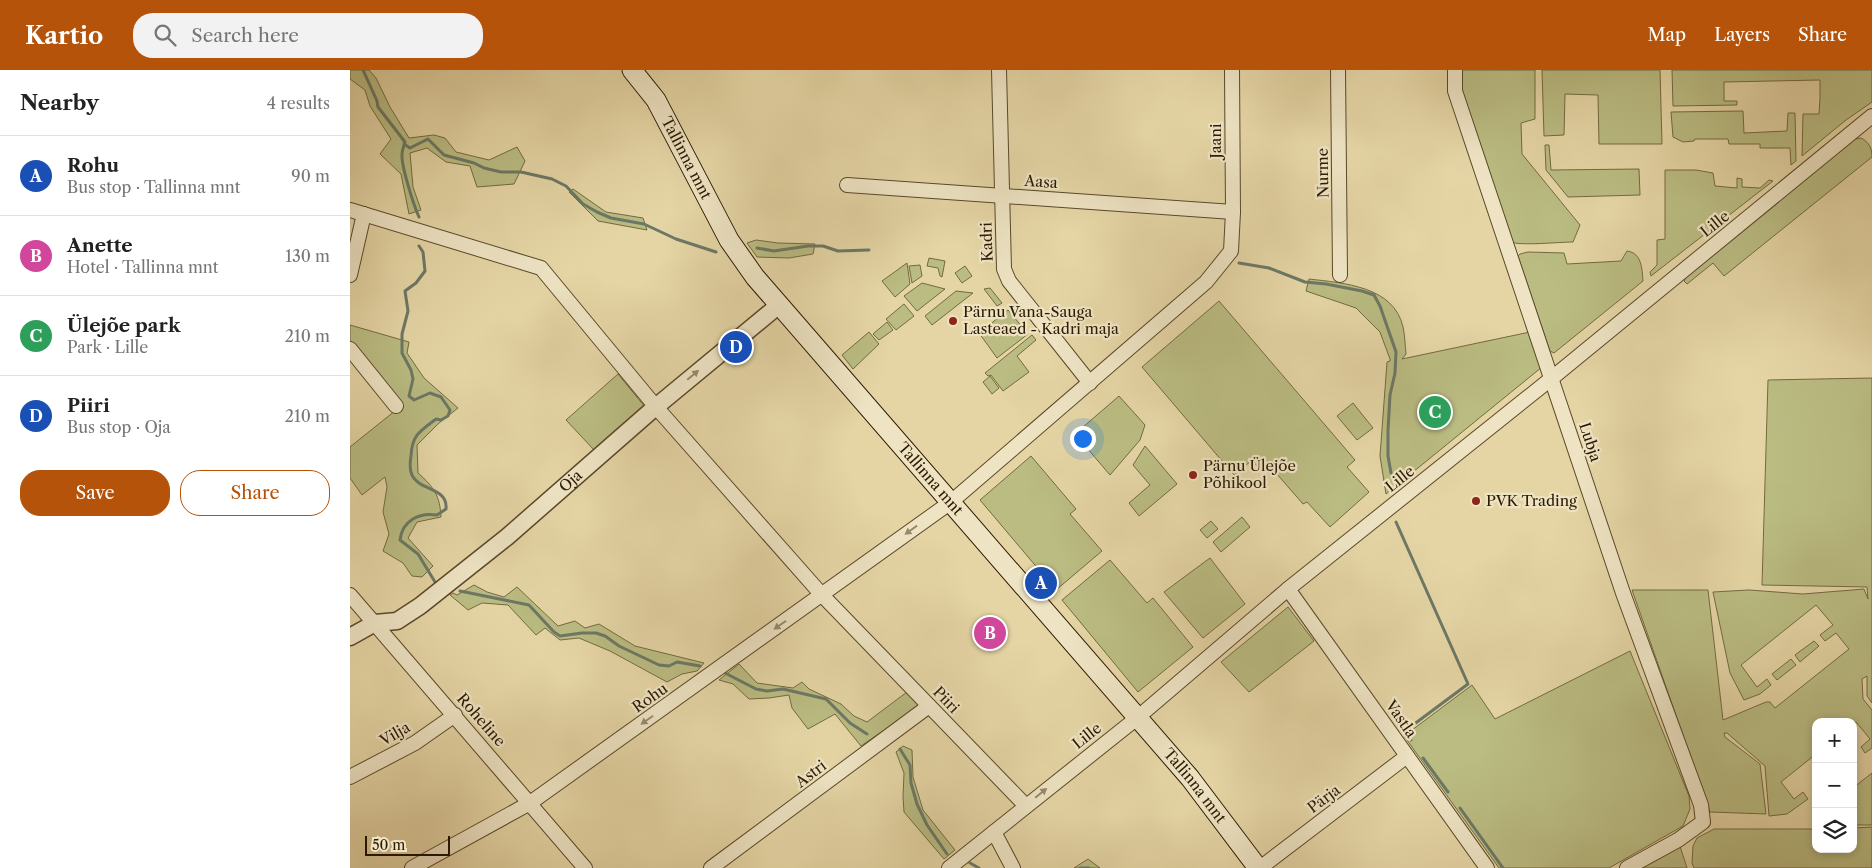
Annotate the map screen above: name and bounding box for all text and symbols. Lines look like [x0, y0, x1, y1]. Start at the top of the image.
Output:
search box [133, 13, 483, 58]
text: Kartio [25, 21, 103, 50]
icon: search [151, 21, 179, 49]
text: Search here [191, 24, 299, 47]
text: Map [1648, 24, 1686, 46]
text: Layers [1714, 24, 1770, 46]
text: Share [1798, 24, 1847, 46]
text: Nearby [20, 90, 99, 115]
text: 4 results [267, 93, 330, 113]
street label: Tallinna mnt [657, 113, 716, 203]
street label: Jaani [1206, 123, 1225, 160]
street label: Nurme [1313, 148, 1332, 198]
text: Rohu [67, 154, 119, 177]
text: A [30, 166, 42, 186]
text: 90 m [291, 166, 330, 186]
street label: Aasa [1023, 171, 1058, 192]
text: Bus stop · Tallinna mnt [67, 177, 240, 197]
street label: Lille [1696, 206, 1733, 241]
street label: Kadri [976, 221, 997, 262]
text: Anette [67, 234, 133, 257]
text: B [30, 246, 42, 266]
text: 130 m [285, 246, 330, 266]
text: Hotel · Tallinna mnt [67, 257, 219, 277]
place label: Pärnu Vana-Sauga Lasteaed - Kadri maja [963, 302, 1119, 338]
text: Ülejõe park [67, 314, 180, 337]
marker: Pärnu Vana-Sauga Lasteaed - Kadri maja [947, 315, 959, 327]
text: C [30, 326, 42, 346]
text: 210 m [285, 326, 330, 346]
pin: D [720, 328, 752, 366]
text: Park · Lille [67, 337, 148, 357]
one-way arrow [687, 370, 700, 381]
pin: C [1419, 393, 1451, 431]
text: Piiri [67, 394, 110, 417]
text: D [29, 406, 43, 426]
text: 210 m [285, 406, 330, 426]
text: Bus stop · Oja [67, 417, 171, 437]
street label: Lubja [1575, 420, 1606, 464]
your location [1070, 426, 1096, 452]
street label: Tallinna mnt [894, 438, 968, 520]
place label: Pärnu Ülejõe Põhikool [1203, 456, 1296, 492]
street label: Lille [1381, 461, 1418, 496]
street label: Oja [555, 465, 586, 496]
marker: Pärnu Ülejõe Põhikool [1187, 469, 1199, 481]
button: Save [20, 470, 170, 516]
button: Share [180, 470, 330, 516]
place label: PVK Trading [1486, 491, 1577, 510]
marker: PVK Trading [1470, 495, 1482, 507]
one-way arrow [904, 525, 918, 535]
pin: A [1025, 564, 1057, 602]
pin: B [974, 614, 1006, 652]
one-way arrow [774, 620, 787, 631]
street label: Rohu [628, 679, 671, 716]
street label: Piiri [929, 682, 964, 717]
street label: Roheline [453, 689, 510, 750]
street label: Vastla [1381, 695, 1421, 741]
one-way arrow [641, 715, 654, 725]
street label: Vilja [375, 717, 413, 750]
street label: Lille [1068, 718, 1105, 753]
map controls [1812, 718, 1857, 853]
button: + [1812, 718, 1857, 763]
street label: Tallinna mnt [1159, 744, 1231, 827]
street label: Astri [791, 756, 830, 792]
button: − [1812, 763, 1857, 808]
street label: Pärja [1304, 780, 1344, 817]
one-way arrow [1035, 788, 1048, 799]
button: layers [1812, 808, 1857, 853]
scale bar [365, 833, 450, 856]
text: 50 m [372, 836, 405, 854]

